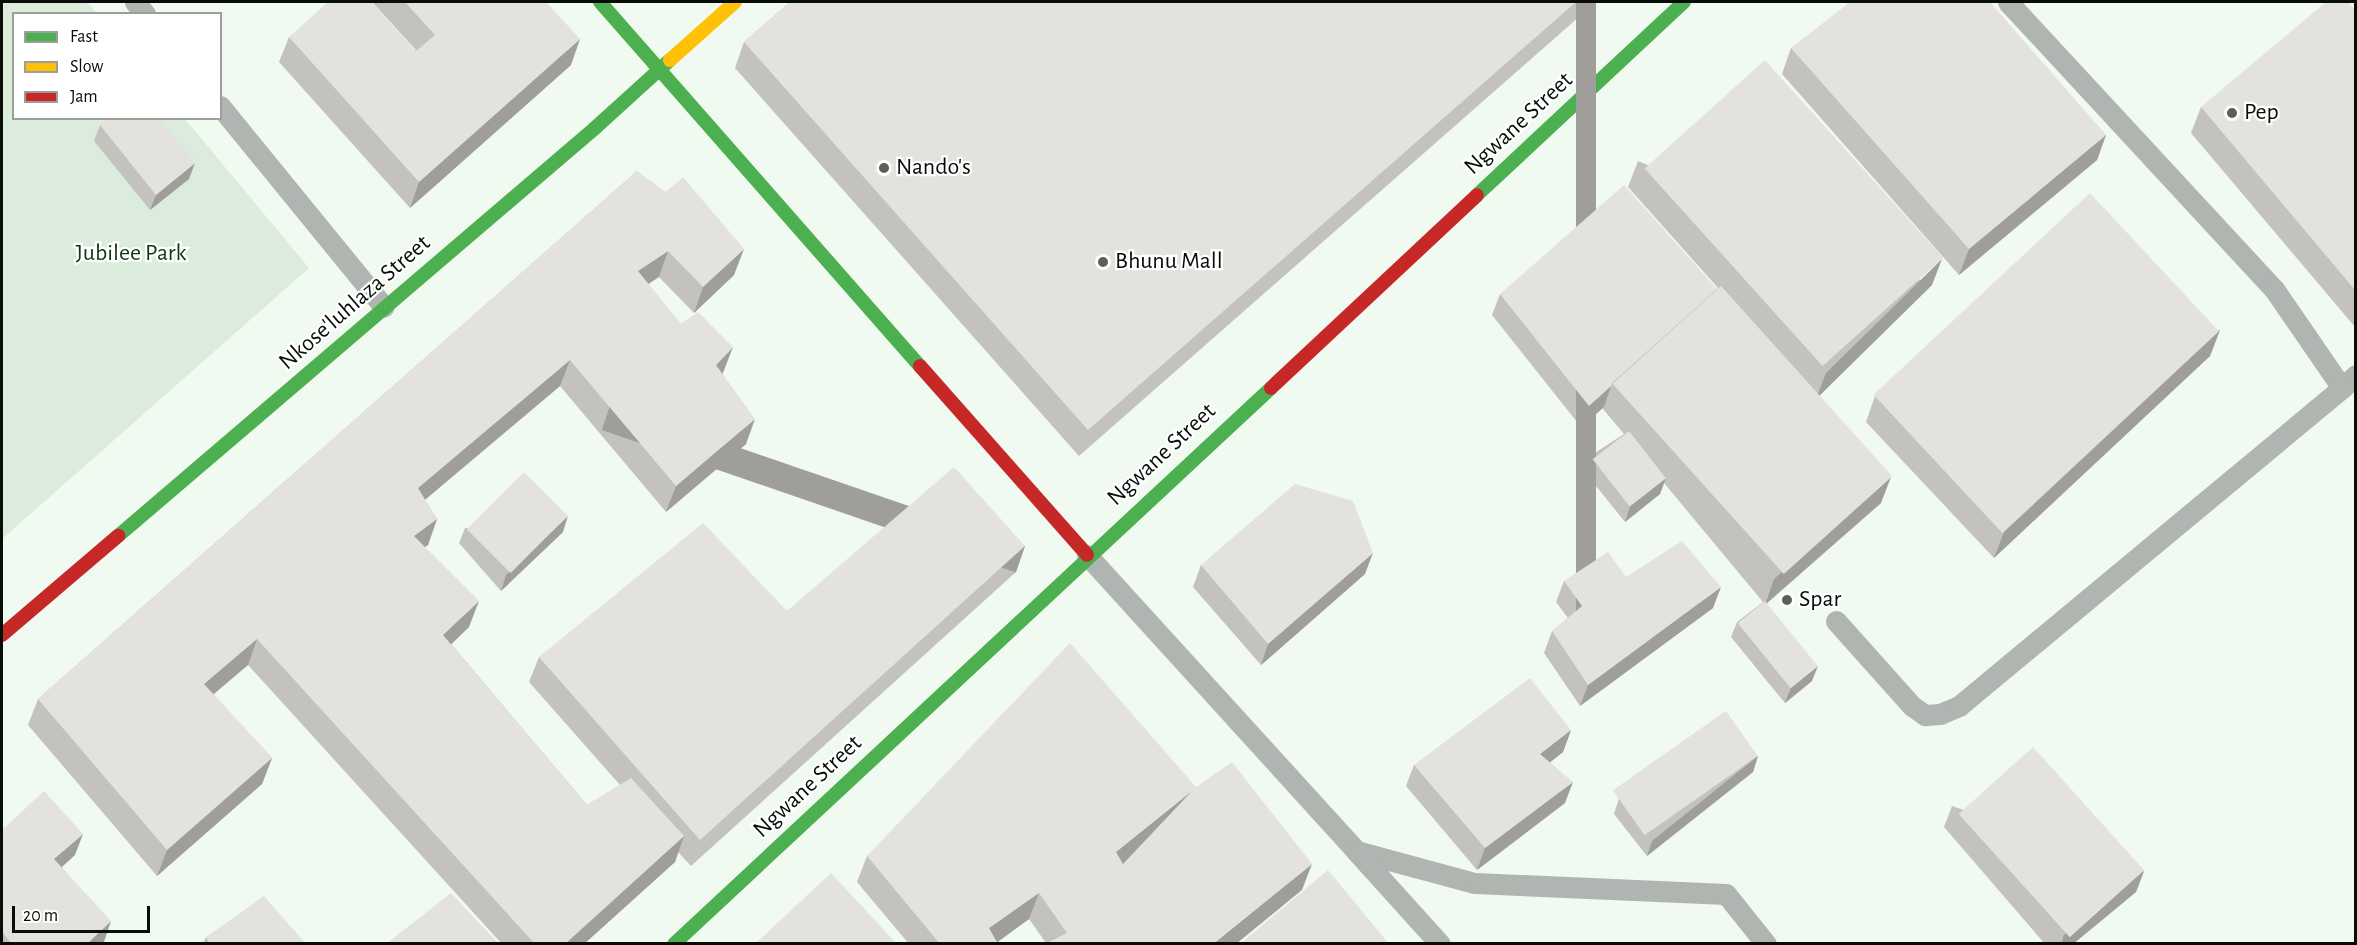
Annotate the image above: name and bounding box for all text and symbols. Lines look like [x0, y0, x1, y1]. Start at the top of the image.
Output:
legend [12, 12, 222, 120]
text: Fast [70, 28, 98, 46]
text: Slow [70, 58, 103, 76]
street label: Ngwane Street [1459, 66, 1579, 182]
text: Jam [70, 88, 98, 106]
place label: Pep [2244, 99, 2279, 127]
marker: Pep [2225, 106, 2239, 120]
place label: Nando's [896, 154, 971, 182]
marker: Nando's [877, 161, 891, 175]
street label: Nkose'luhlaza Street [273, 229, 437, 377]
park label: Jubilee Park [75, 240, 187, 268]
place label: Bhunu Mall [1115, 248, 1223, 276]
marker: Bhunu Mall [1096, 255, 1110, 269]
street label: Ngwane Street [1102, 397, 1222, 513]
place label: Spar [1799, 586, 1841, 614]
marker: Spar [1780, 593, 1794, 607]
street label: Ngwane Street [748, 729, 868, 845]
scale bar [15, 894, 153, 932]
text: 20 m [23, 907, 58, 925]

